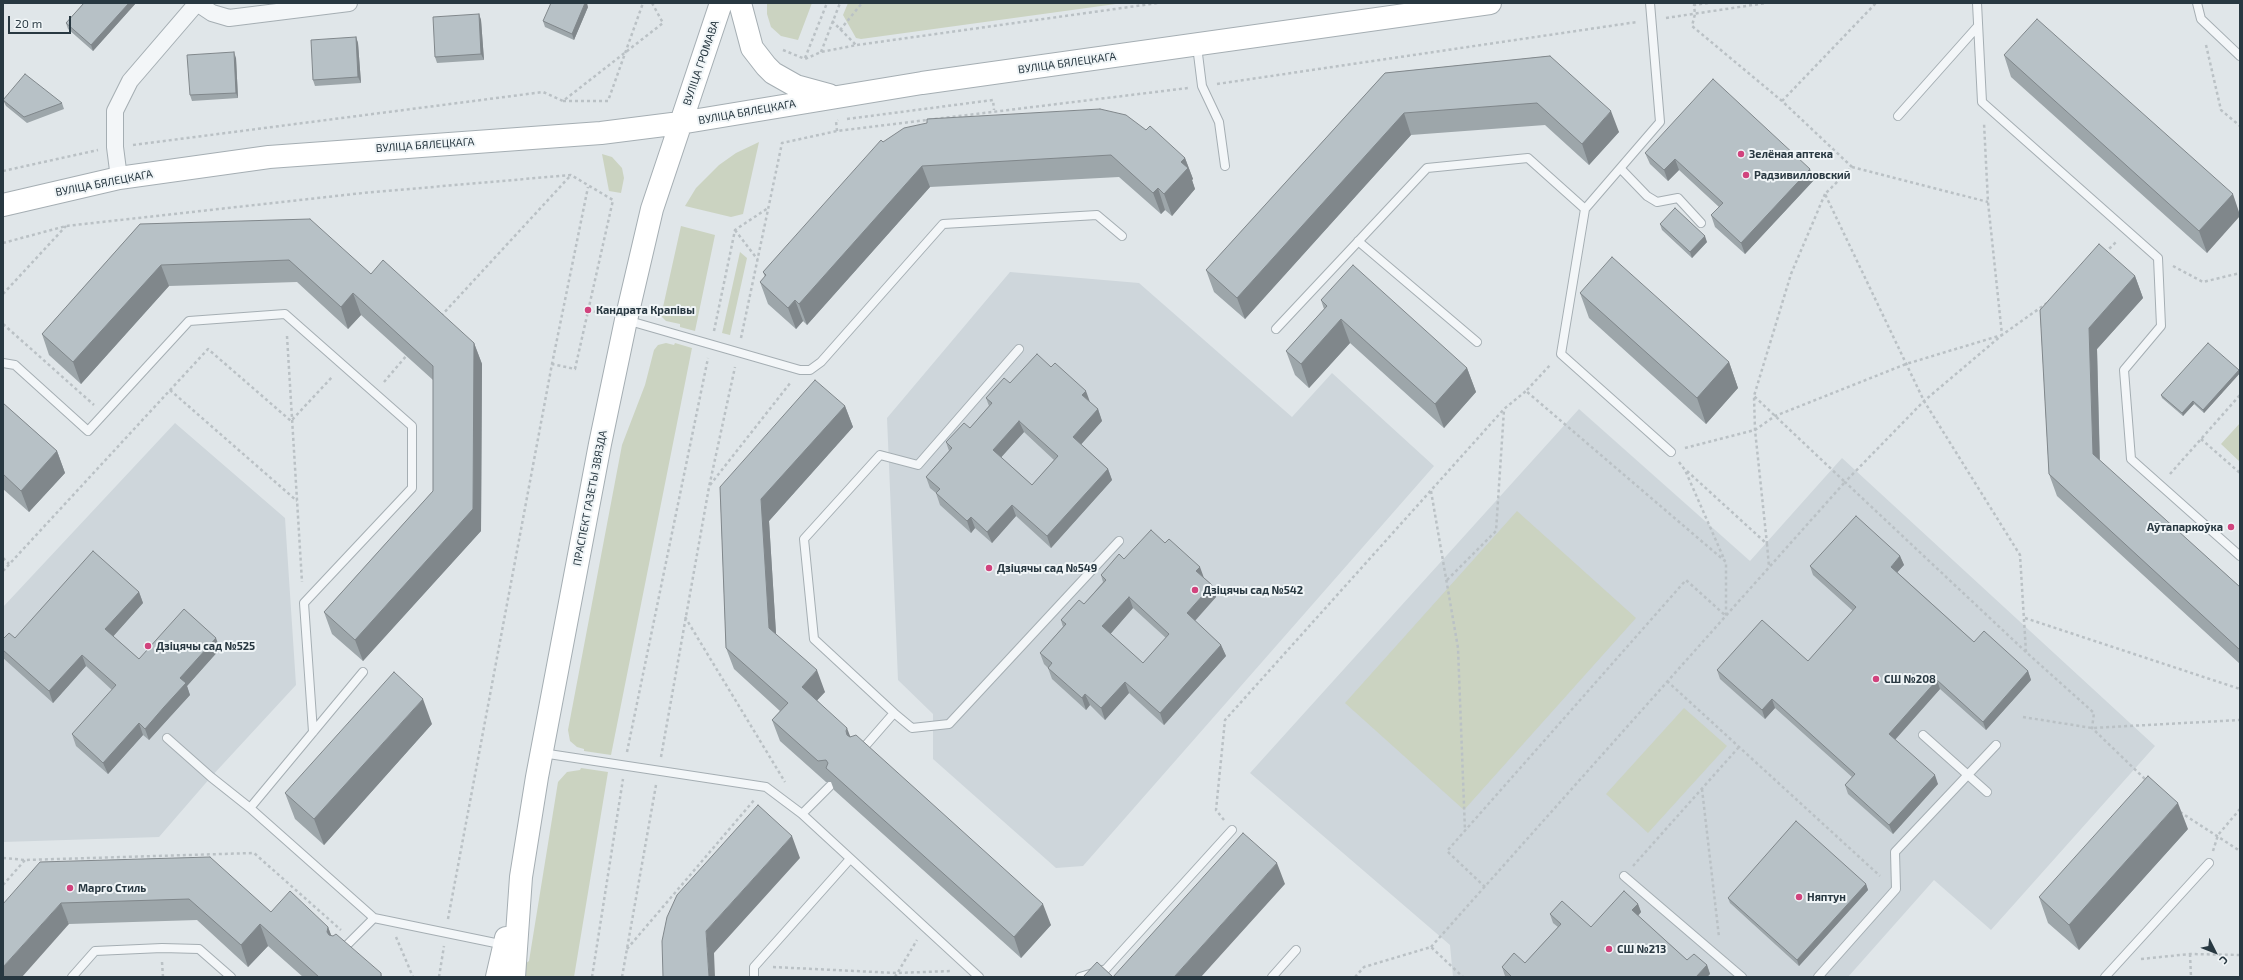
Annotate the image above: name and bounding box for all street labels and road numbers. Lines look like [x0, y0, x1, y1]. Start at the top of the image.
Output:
street label: ВУЛІЦА ГРОМАВА [680, 19, 722, 107]
street label: ВУЛІЦА БЯЛЕЦКАГА [1017, 50, 1117, 76]
street label: ВУЛІЦА БЯЛЕЦКАГА [697, 97, 797, 127]
street label: ВУЛІЦА БЯЛЕЦКАГА [375, 135, 475, 155]
street label: ВУЛІЦА БЯЛЕЦКАГА [54, 167, 154, 199]
street label: ПРАСПЕКТ ГАЗЕТЫ ЗВЯЗДА [570, 429, 610, 567]

